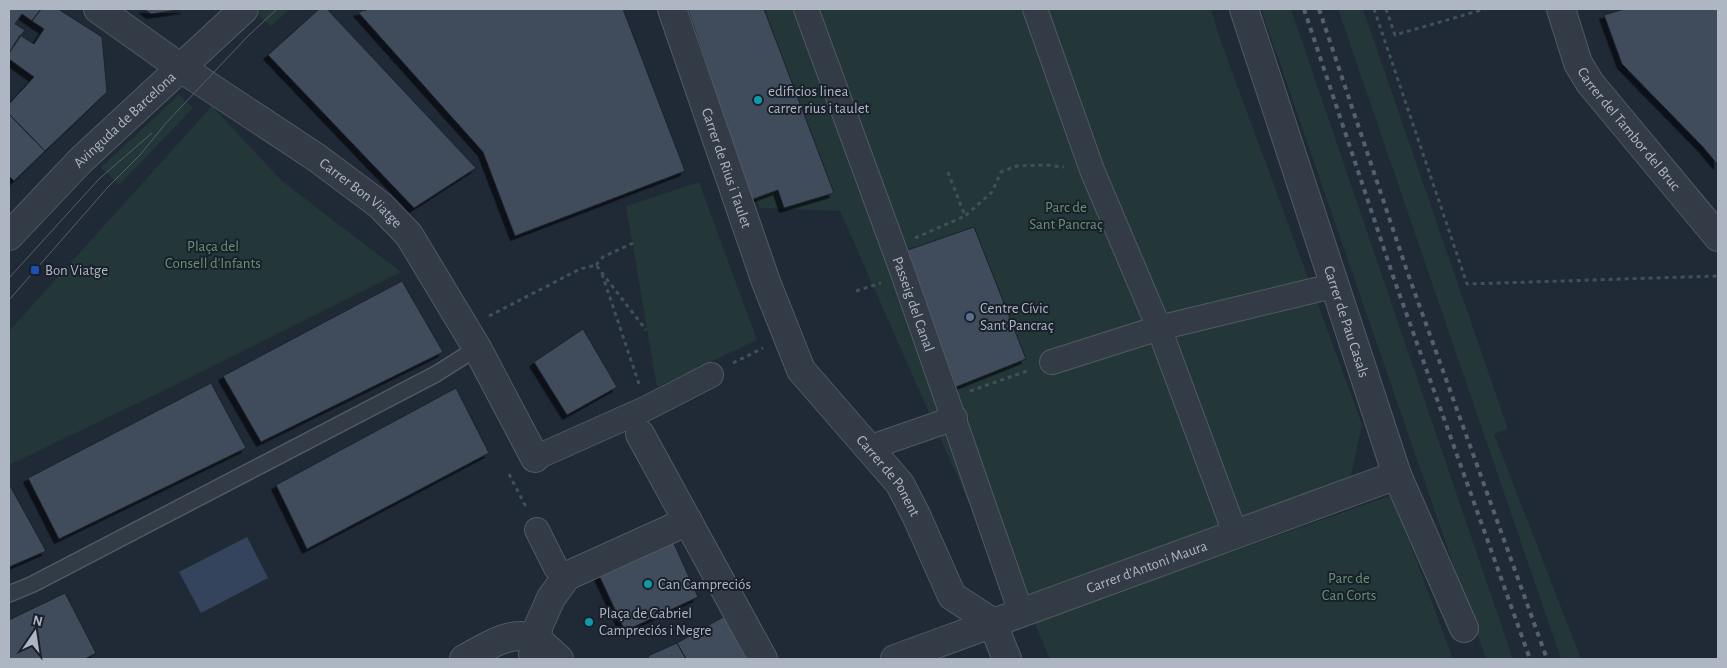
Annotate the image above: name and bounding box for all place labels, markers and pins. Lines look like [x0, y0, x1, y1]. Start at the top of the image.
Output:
place label: edificios linea carrer rius i taulet [768, 84, 870, 116]
marker: edificios linea carrer rius i taulet [752, 94, 764, 106]
place label: Bon Viatge [45, 263, 108, 278]
marker: Bon Viatge [29, 264, 41, 276]
place label: Centre Cívic Sant Pancraç [980, 301, 1054, 333]
marker: Centre Cívic Sant Pancraç [964, 311, 976, 323]
place label: Can Campreciós [658, 577, 751, 592]
marker: Can Campreciós [642, 578, 654, 590]
place label: Plaça de Gabriel Campreciós i Negre [599, 606, 712, 638]
marker: Plaça de Gabriel Campreciós i Negre [583, 616, 595, 628]

